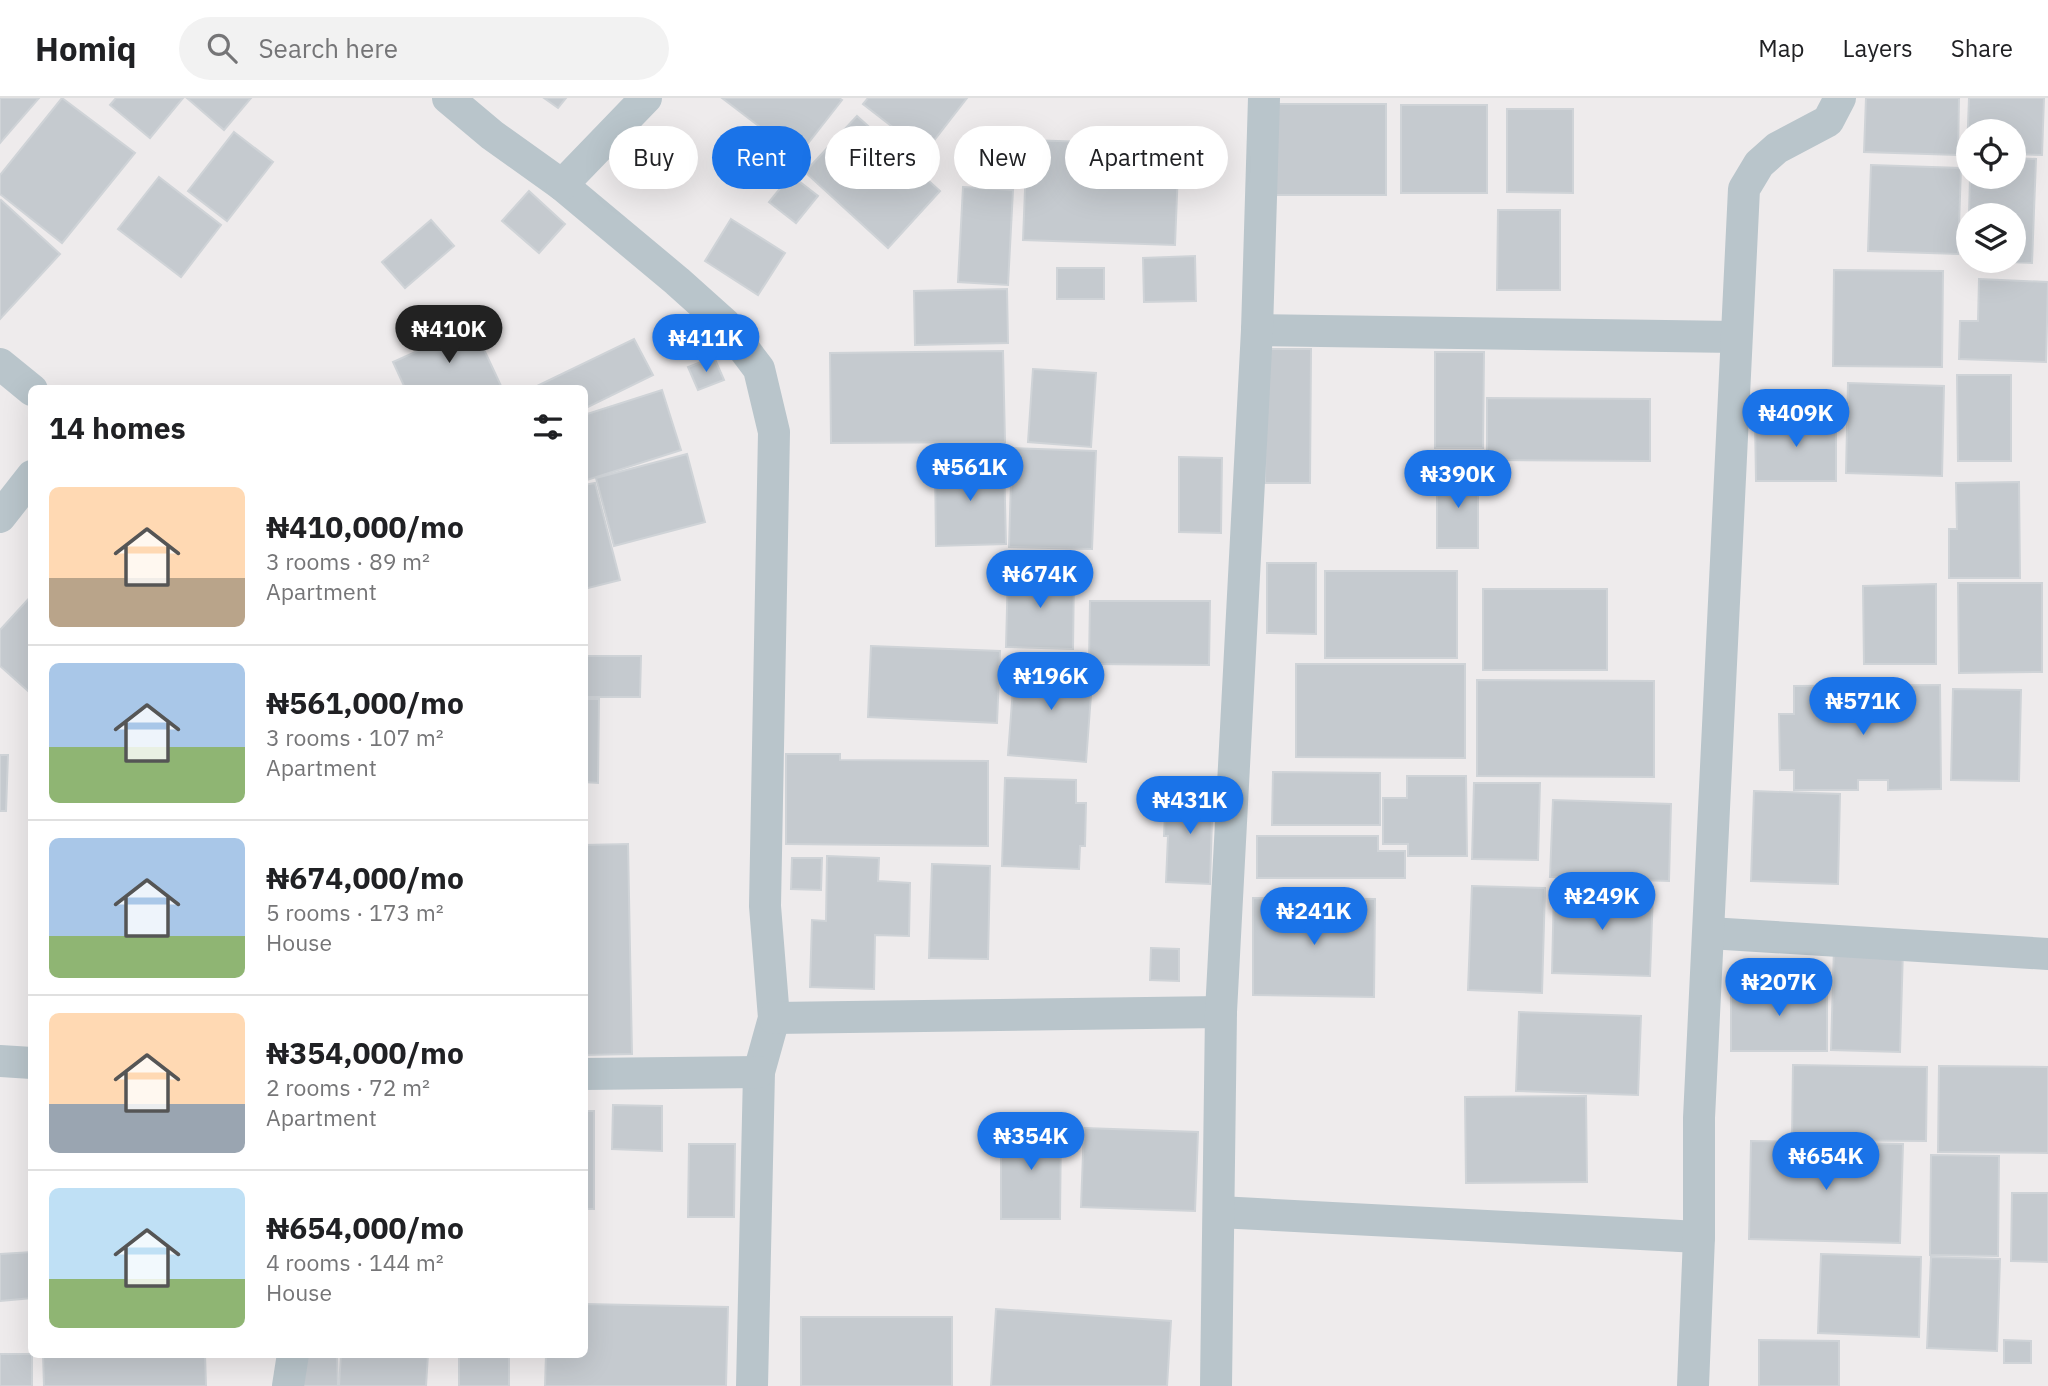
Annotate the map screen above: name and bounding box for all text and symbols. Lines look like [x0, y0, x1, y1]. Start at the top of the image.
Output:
search box [179, 17, 669, 80]
text: Homiq [35, 27, 137, 70]
icon: search [203, 29, 241, 67]
text: Search here [259, 31, 398, 65]
text: Map [1758, 32, 1805, 64]
text: Layers [1843, 32, 1913, 64]
text: Share [1951, 32, 2013, 64]
map controls [1956, 119, 2026, 273]
button: locate [1956, 119, 2026, 189]
chip: Buy [609, 126, 698, 189]
chip: Rent [712, 126, 811, 189]
chip: Filters [825, 126, 940, 189]
chip: New [954, 126, 1051, 189]
chip: Apartment [1065, 126, 1228, 189]
button: layers [1956, 203, 2026, 273]
pin: ₦410K [400, 306, 498, 365]
text: ₦410K [411, 313, 487, 343]
pin: ₦411K [657, 314, 755, 374]
text: ₦411K [668, 322, 744, 352]
pin: ₦409K [1747, 390, 1845, 449]
text: ₦409K [1758, 397, 1834, 427]
text: 14 homes [49, 408, 186, 447]
icon: filters [529, 408, 567, 446]
pin: ₦561K [921, 444, 1019, 503]
pin: ₦390K [1409, 450, 1507, 510]
text: ₦561K [932, 451, 1008, 481]
text: ₦390K [1420, 458, 1496, 488]
text: ₦410,000/mo [266, 507, 464, 546]
icon: home [105, 515, 189, 599]
text: 3 rooms · 89 m² [266, 546, 430, 576]
pin: ₦674K [991, 550, 1089, 610]
text: ₦674K [1002, 558, 1078, 588]
text: Apartment [266, 576, 377, 606]
pin: ₦196K [1002, 652, 1100, 712]
text: ₦196K [1013, 660, 1089, 690]
pin: ₦571K [1814, 678, 1912, 737]
text: ₦561,000/mo [266, 683, 464, 722]
text: ₦571K [1825, 685, 1901, 715]
icon: home [105, 691, 189, 775]
text: 3 rooms · 107 m² [266, 722, 444, 752]
text: Apartment [266, 752, 377, 782]
pin: ₦431K [1141, 776, 1239, 836]
text: ₦431K [1152, 784, 1228, 814]
text: ₦674,000/mo [266, 858, 464, 897]
icon: home [105, 866, 189, 950]
pin: ₦249K [1553, 872, 1651, 932]
text: ₦249K [1564, 880, 1640, 910]
pin: ₦241K [1265, 888, 1363, 947]
text: ₦241K [1276, 895, 1352, 925]
text: 5 rooms · 173 m² [266, 897, 444, 927]
text: House [266, 927, 332, 957]
pin: ₦207K [1730, 958, 1828, 1018]
text: ₦207K [1741, 966, 1817, 996]
text: ₦354,000/mo [266, 1033, 464, 1072]
icon: home [105, 1041, 189, 1125]
text: 2 rooms · 72 m² [266, 1072, 430, 1102]
text: Apartment [266, 1102, 377, 1132]
pin: ₦354K [982, 1112, 1080, 1172]
text: ₦354K [993, 1120, 1069, 1150]
pin: ₦654K [1777, 1132, 1875, 1192]
text: ₦654K [1788, 1140, 1864, 1170]
text: ₦654,000/mo [266, 1208, 464, 1247]
icon: home [105, 1216, 189, 1300]
text: 4 rooms · 144 m² [266, 1247, 444, 1277]
text: House [266, 1277, 332, 1307]

